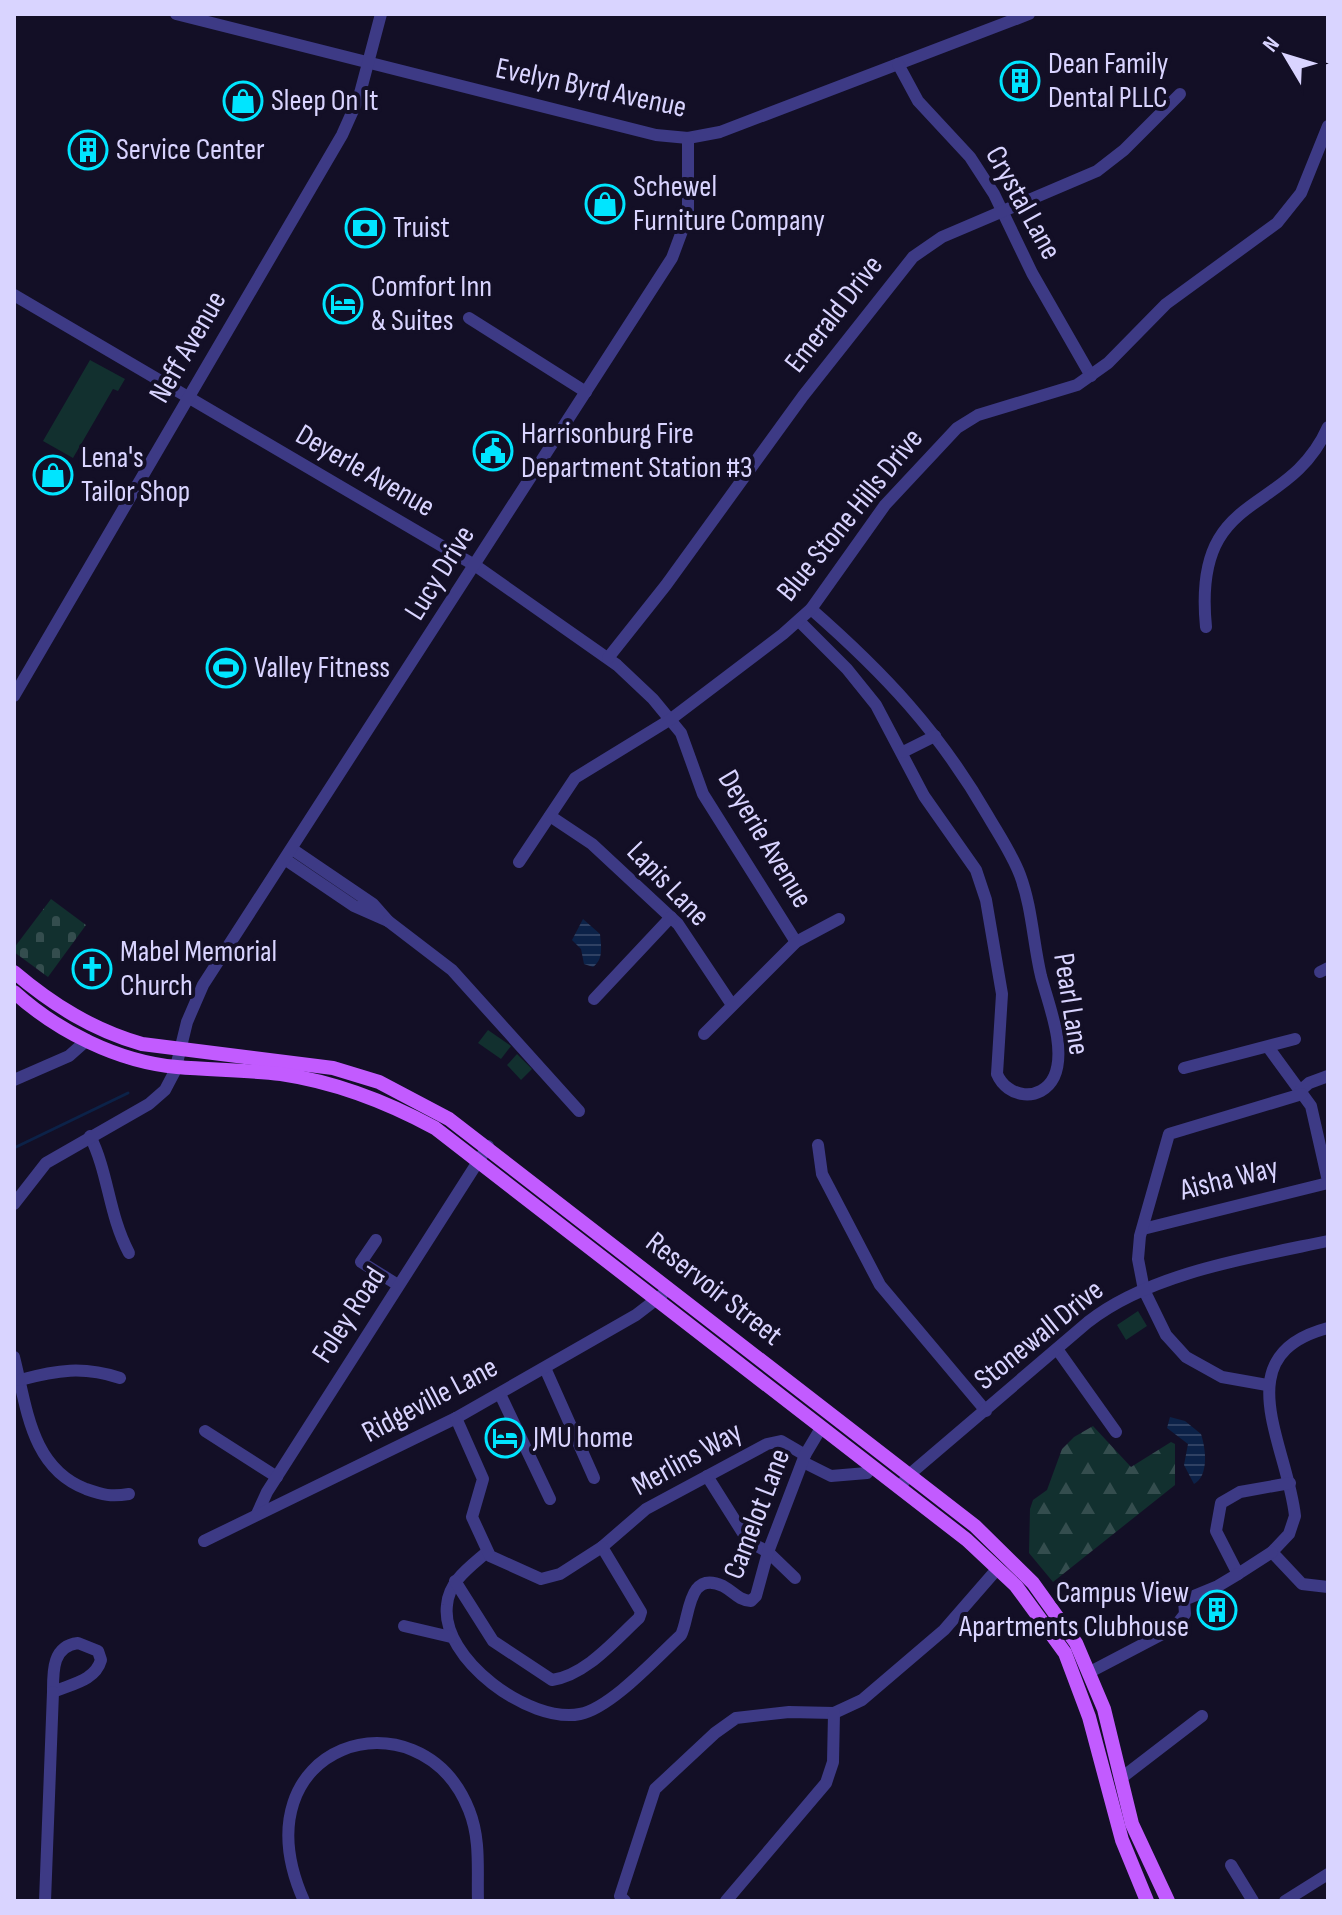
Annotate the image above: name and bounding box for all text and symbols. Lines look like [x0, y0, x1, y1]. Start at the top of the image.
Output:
north arrow [1246, 16, 1326, 96]
text: N [1257, 32, 1286, 58]
place label: Dean Family Dental PLLC [1048, 46, 1169, 116]
street label: Evelyn Byrd Avenue [492, 50, 690, 126]
building icon: Dean Family Dental PLLC [999, 60, 1041, 102]
shop icon: Sleep On It [222, 80, 264, 122]
place label: Sleep On It [271, 83, 378, 119]
building icon: Service Center [67, 129, 109, 171]
place label: Service Center [116, 132, 265, 168]
street label: Crystal Lane [977, 140, 1069, 266]
place label: Schewel Furniture Company [633, 169, 825, 239]
shop icon: Schewel Furniture Company [584, 183, 626, 225]
bank icon: Truist [344, 207, 386, 249]
place label: Truist [393, 210, 450, 246]
street label: Emerald Drive [777, 248, 891, 380]
place label: Comfort Inn & Suites [371, 269, 492, 339]
hotel icon: Comfort Inn & Suites [322, 283, 364, 325]
street label: Neff Avenue [142, 285, 234, 409]
place label: Harrisonburg Fire Department Station #3 [521, 416, 753, 486]
street label: Deyerle Avenue [289, 417, 441, 525]
street label: Blue Stone Hills Drive [769, 421, 931, 609]
public building icon: Harrisonburg Fire Department Station #3 [472, 430, 514, 472]
place label: Lena's Tailor Shop [81, 440, 190, 510]
shop icon: Lena's Tailor Shop [32, 454, 74, 496]
street label: Lucy Drive [397, 519, 483, 627]
sports icon: Valley Fitness [205, 647, 247, 689]
place label: Valley Fitness [254, 650, 390, 686]
street label: Deyerie Avenue [710, 764, 820, 914]
street label: Lapis Lane [619, 834, 717, 934]
place label: Mabel Memorial Church [120, 934, 277, 1004]
church icon: Mabel Memorial Church [71, 948, 113, 990]
street label: Pearl Lane [1045, 950, 1097, 1058]
street label: Aisha Way [1175, 1149, 1282, 1209]
street label: Reservoir Street [639, 1225, 789, 1353]
street label: Foley Road [305, 1260, 393, 1370]
street label: Stonewall Drive [967, 1272, 1111, 1398]
street label: Ridgeville Lane [356, 1349, 504, 1451]
street label: Merlins Way [626, 1414, 749, 1504]
hotel icon: JMU home [484, 1417, 526, 1459]
place label: JMU home [532, 1420, 633, 1456]
street label: Camelot Lane [716, 1444, 798, 1584]
place label: Campus View Apartments Clubhouse [958, 1575, 1189, 1645]
building icon: Campus View Apartments Clubhouse [1196, 1589, 1238, 1631]

